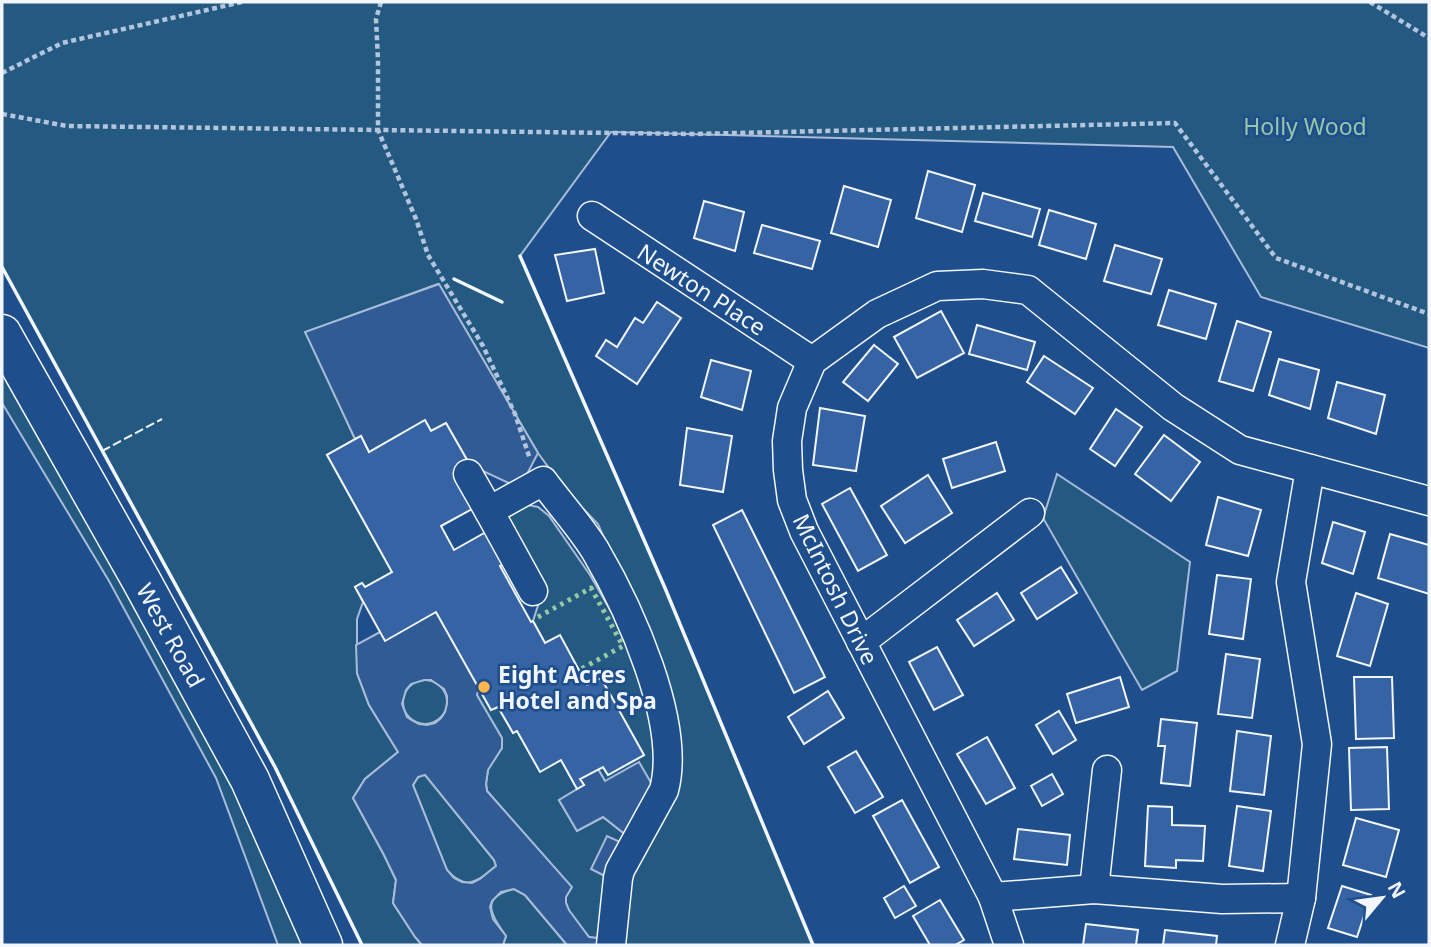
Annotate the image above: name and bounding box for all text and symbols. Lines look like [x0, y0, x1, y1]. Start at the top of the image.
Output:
park label: Holly Wood [1243, 110, 1367, 142]
street label: Newton Place [632, 235, 772, 343]
street label: McIntosh Drive [786, 508, 886, 670]
street label: West Road [129, 577, 213, 693]
place label: Eight Acres Hotel and Spa [498, 658, 657, 716]
marker: Eight Acres Hotel and Spa [476, 679, 492, 695]
north arrow [1347, 863, 1417, 933]
text: N [1382, 877, 1412, 903]

